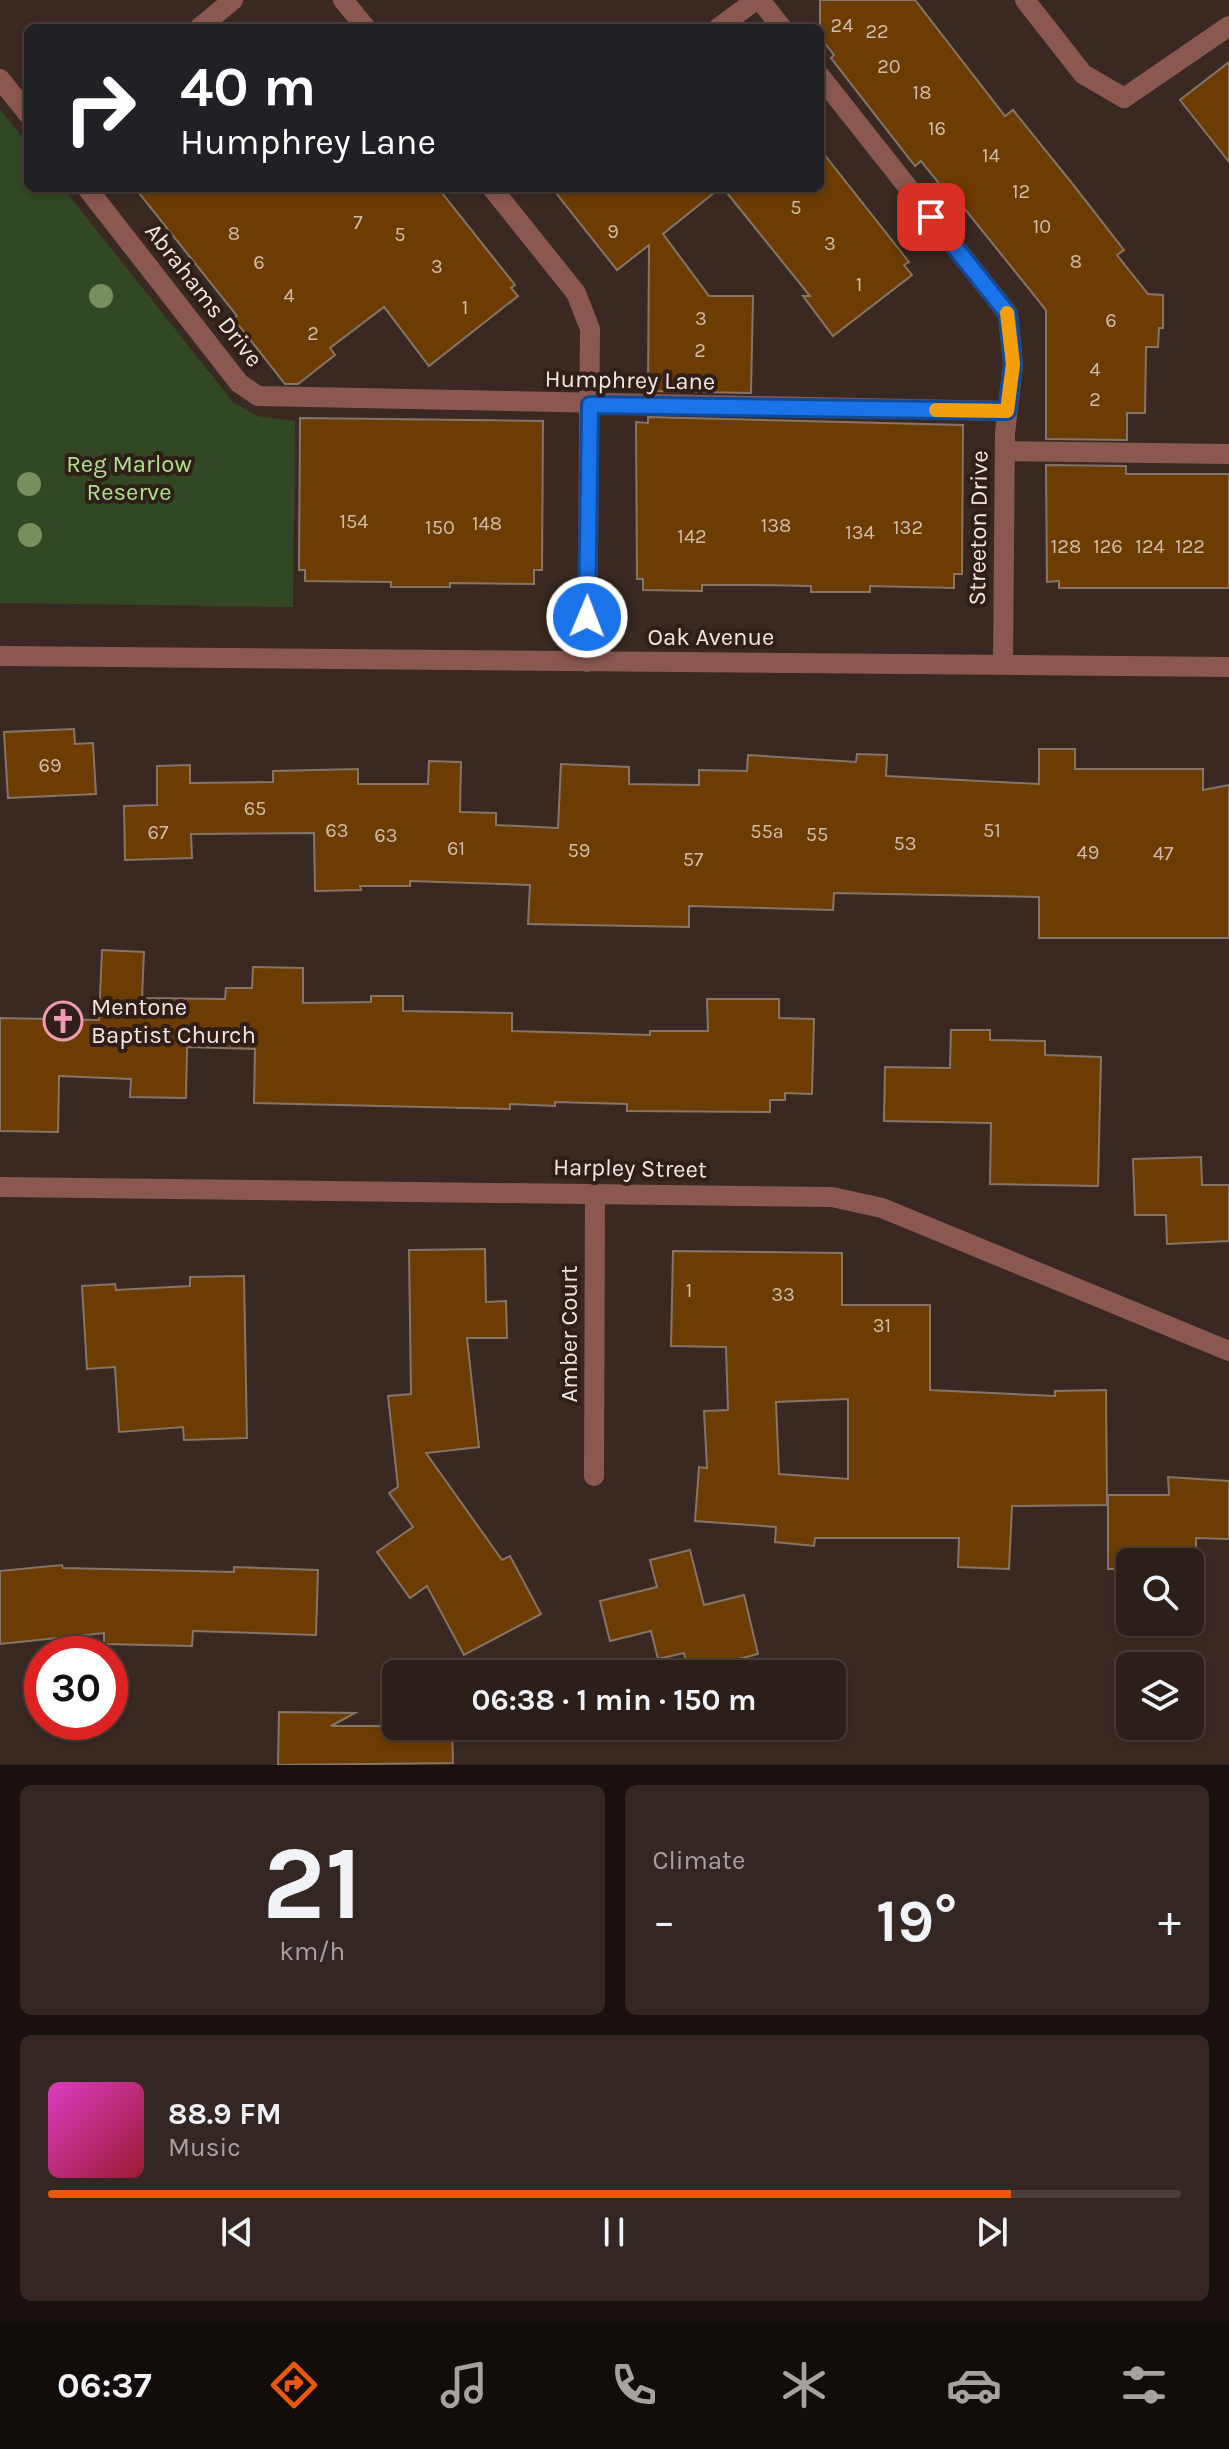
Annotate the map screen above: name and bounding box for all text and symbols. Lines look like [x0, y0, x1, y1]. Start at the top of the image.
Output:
house number: 24 [831, 14, 853, 37]
house number: 22 [865, 20, 889, 43]
text: 40 m [180, 54, 316, 119]
house number: 20 [877, 55, 901, 78]
icon: right [48, 56, 152, 160]
house number: 18 [913, 81, 931, 104]
house number: 16 [928, 117, 946, 140]
text: Humphrey Lane [180, 121, 436, 163]
house number: 14 [982, 144, 1000, 167]
house number: 12 [1012, 180, 1030, 203]
pin [897, 183, 965, 251]
icon: arrive [909, 195, 953, 239]
house number: 5 [790, 196, 802, 219]
house number: 7 [353, 211, 363, 234]
house number: 10 [1033, 215, 1051, 238]
street label: Abrahams Drive [139, 218, 269, 372]
house number: 9 [607, 220, 619, 243]
house number: 8 [228, 222, 240, 245]
house number: 5 [394, 223, 406, 246]
house number: 3 [824, 232, 836, 255]
house number: 8 [1070, 250, 1082, 273]
house number: 6 [253, 251, 265, 274]
house number: 3 [431, 255, 443, 278]
house number: 1 [856, 273, 862, 296]
house number: 4 [283, 284, 295, 307]
house number: 1 [462, 296, 468, 319]
house number: 3 [695, 307, 707, 330]
house number: 6 [1105, 309, 1117, 332]
house number: 2 [307, 322, 319, 345]
house number: 2 [694, 339, 706, 362]
house number: 4 [1089, 358, 1101, 381]
street label: Humphrey Lane [544, 365, 716, 395]
house number: 2 [1089, 388, 1101, 411]
park label: Reg Marlow Reserve [66, 450, 192, 506]
street label: Streeton Drive [963, 450, 993, 606]
house number: 154 [339, 510, 369, 533]
house number: 148 [472, 512, 502, 535]
house number: 138 [761, 514, 791, 537]
house number: 150 [425, 516, 455, 539]
house number: 132 [893, 516, 923, 539]
house number: 134 [845, 521, 875, 544]
house number: 142 [677, 525, 707, 548]
house number: 128 [1051, 535, 1081, 558]
house number: 126 [1093, 535, 1123, 558]
house number: 124 [1135, 535, 1165, 558]
house number: 122 [1175, 535, 1205, 558]
position arrow [545, 575, 629, 659]
street label: Oak Avenue [648, 623, 774, 651]
house number: 69 [38, 754, 62, 777]
house number: 65 [244, 797, 266, 820]
house number: 63 [325, 819, 349, 842]
house number: 51 [983, 819, 1001, 842]
house number: 55a [750, 820, 784, 843]
house number: 67 [148, 821, 169, 844]
house number: 55 [806, 823, 828, 846]
house number: 63 [374, 824, 398, 847]
house number: 53 [893, 832, 917, 855]
house number: 61 [447, 837, 465, 860]
house number: 59 [568, 839, 590, 862]
house number: 49 [1077, 841, 1099, 864]
house number: 47 [1153, 842, 1174, 865]
house number: 57 [683, 848, 704, 871]
place label: Mentone Baptist Church [91, 993, 256, 1049]
church icon: Mentone Baptist Church [42, 1000, 84, 1042]
street label: Harpley Street [553, 1153, 707, 1183]
street label: Amber Court [555, 1265, 583, 1403]
house number: 1 [686, 1279, 692, 1302]
house number: 33 [771, 1283, 795, 1306]
house number: 31 [873, 1314, 891, 1337]
map controls [1116, 1548, 1204, 1740]
button: search [1116, 1548, 1204, 1636]
speed limit sign: 30 [24, 1636, 128, 1740]
button: layers [1116, 1652, 1204, 1740]
text: 06:38 · 1 min · 150 m [471, 1682, 757, 1718]
text: 21 [262, 1823, 362, 1944]
text: Climate [653, 1845, 745, 1876]
text: 19° [876, 1886, 957, 1956]
text: − [653, 1896, 676, 1947]
text: + [1158, 1896, 1181, 1947]
text: km/h [279, 1936, 345, 1967]
text: 88.9 FM [168, 2096, 282, 2132]
text: Music [168, 2132, 241, 2163]
icon: previous [215, 2210, 259, 2254]
icon: pause [592, 2210, 636, 2254]
icon: next [970, 2210, 1014, 2254]
icon: directions [266, 2357, 322, 2413]
icon: music [436, 2357, 492, 2413]
icon: phone [606, 2357, 662, 2413]
icon: climate [776, 2357, 832, 2413]
icon: car [946, 2357, 1002, 2413]
icon: filters [1116, 2357, 1172, 2413]
text: 06:37 [57, 2364, 152, 2406]

